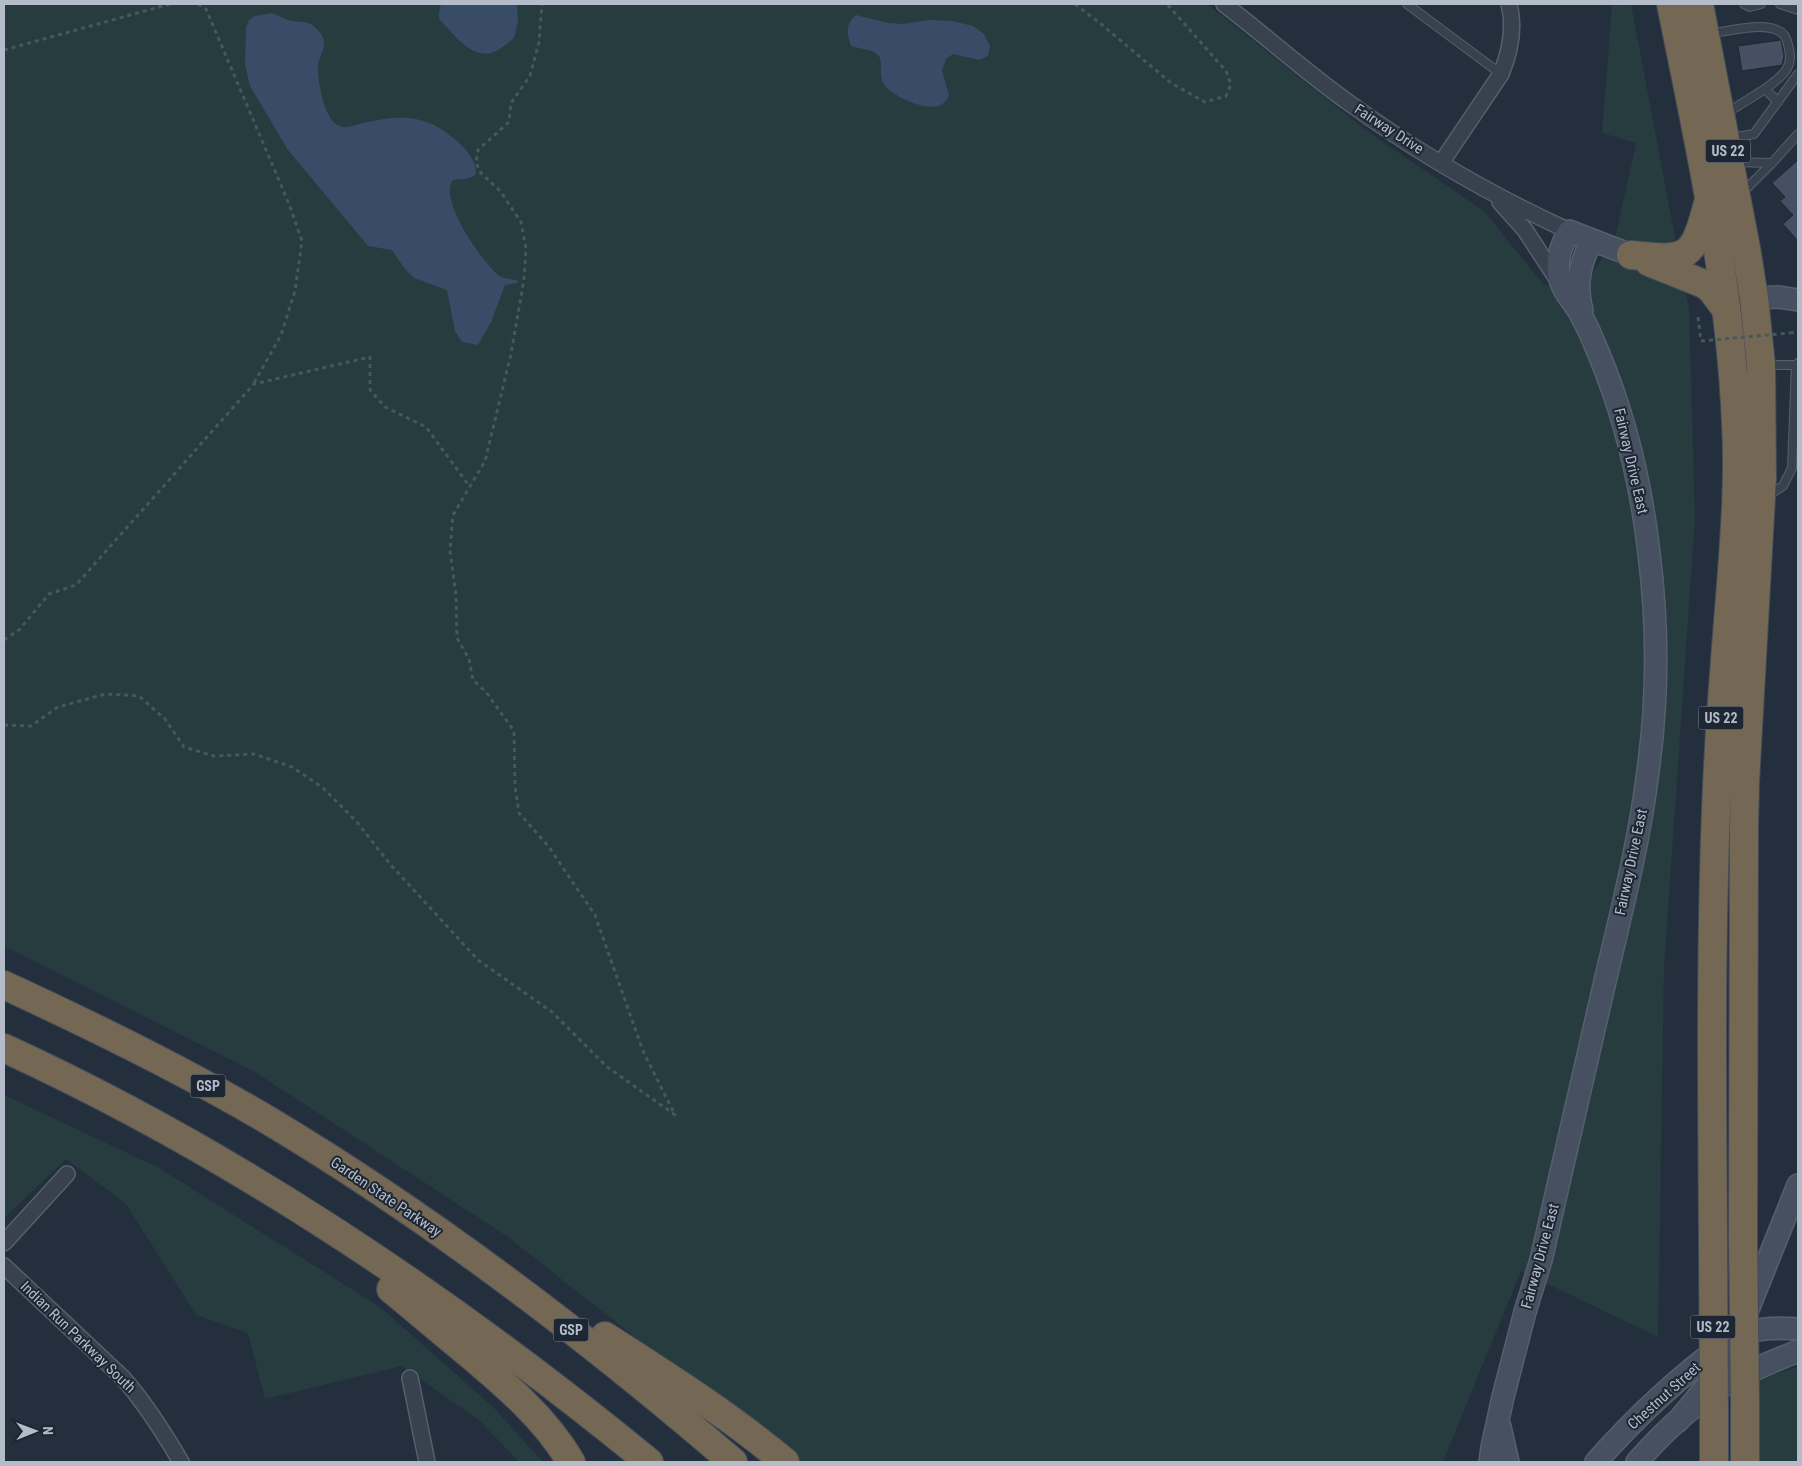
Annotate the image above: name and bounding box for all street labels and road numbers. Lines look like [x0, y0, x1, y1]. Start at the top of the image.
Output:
street label: Fairway Drive [1351, 100, 1427, 158]
road number: US 22 [1706, 140, 1750, 162]
street label: Fairway Drive East [1610, 406, 1652, 516]
road number: US 22 [1698, 706, 1744, 730]
street label: Fairway Drive East [1611, 807, 1651, 917]
road number: GSP [190, 1074, 226, 1098]
street label: Garden State Parkway [327, 1153, 445, 1241]
street label: Fairway Drive East [1517, 1201, 1563, 1311]
street label: Indian Run Parkway South [17, 1277, 139, 1397]
road number: US 22 [1690, 1315, 1736, 1338]
road number: GSP [554, 1318, 588, 1342]
street label: Chestnut Street [1624, 1359, 1704, 1433]

